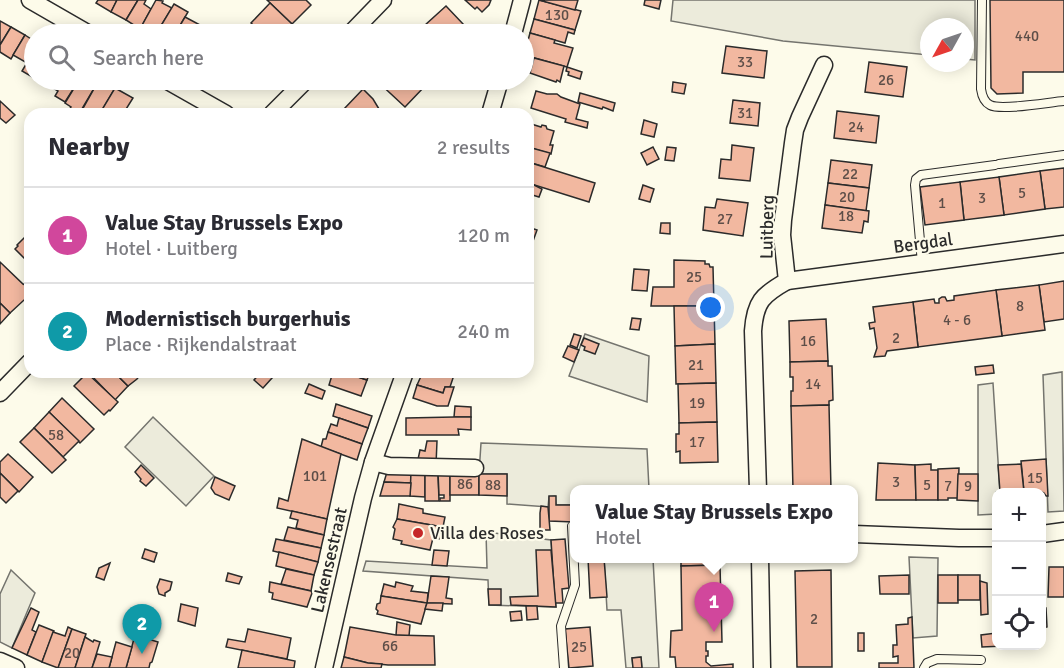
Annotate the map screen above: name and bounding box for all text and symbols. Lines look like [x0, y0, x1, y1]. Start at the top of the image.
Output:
house number: 130 [545, 6, 569, 24]
north arrow [920, 18, 974, 72]
search box [24, 24, 534, 90]
house number: 440 [1015, 27, 1039, 45]
icon: search [45, 41, 78, 74]
text: Search here [93, 44, 204, 71]
house number: 33 [737, 53, 753, 71]
house number: 26 [878, 71, 894, 89]
house number: 31 [737, 104, 753, 122]
house number: 24 [848, 118, 864, 136]
text: Nearby [48, 131, 129, 163]
text: 2 results [437, 135, 510, 160]
house number: 22 [842, 165, 858, 183]
house number: 5 [1018, 184, 1026, 202]
house number: 20 [839, 188, 855, 206]
house number: 3 [978, 189, 986, 207]
house number: 1 [938, 194, 946, 212]
street label: Luitberg [755, 195, 779, 259]
house number: 18 [838, 207, 854, 225]
text: Value Stay Brussels Expo [105, 209, 343, 236]
house number: 27 [717, 210, 733, 228]
text: 1 [62, 223, 73, 248]
text: 120 m [457, 223, 510, 248]
street label: Bergdal [892, 228, 954, 258]
text: Hotel · Luitberg [105, 236, 238, 261]
house number: 25 [686, 268, 702, 286]
your location [696, 293, 725, 322]
house number: 8 [1016, 297, 1024, 315]
text: Modernistisch burgerhuis [105, 305, 351, 332]
house number: 4 - 6 [943, 311, 971, 329]
text: 2 [62, 319, 73, 344]
text: 240 m [457, 319, 510, 344]
house number: 2 [892, 329, 900, 347]
text: Place · Rijkendalstraat [105, 332, 297, 357]
house number: 16 [800, 332, 816, 350]
house number: 21 [688, 356, 704, 374]
house number: 14 [805, 375, 821, 393]
house number: 19 [689, 394, 705, 412]
house number: 58 [48, 426, 64, 444]
house number: 17 [689, 433, 705, 451]
house number: 101 [303, 467, 327, 485]
house number: 15 [1027, 469, 1043, 487]
house number: 3 [892, 473, 900, 491]
house number: 86 [457, 475, 473, 493]
house number: 88 [485, 476, 501, 494]
house number: 5 [923, 476, 931, 494]
house number: 7 [944, 477, 952, 495]
house number: 9 [964, 477, 972, 495]
popup [570, 485, 858, 563]
map controls [992, 488, 1046, 650]
button: + [992, 488, 1046, 542]
text: Value Stay Brussels Expo [595, 498, 833, 525]
street label: Lakensestraat [306, 505, 352, 615]
place label: Villa des Roses [430, 522, 544, 544]
text: Hotel [595, 525, 641, 550]
marker: Villa des Roses [411, 526, 425, 540]
button: − [992, 542, 1046, 596]
pin: 1 [694, 582, 734, 632]
button: locate [992, 596, 1046, 650]
pin: 2 [122, 604, 162, 654]
house number: 2 [810, 610, 818, 628]
house number: 66 [382, 637, 398, 655]
house number: 25 [571, 638, 587, 656]
house number: 20 [64, 644, 80, 662]

